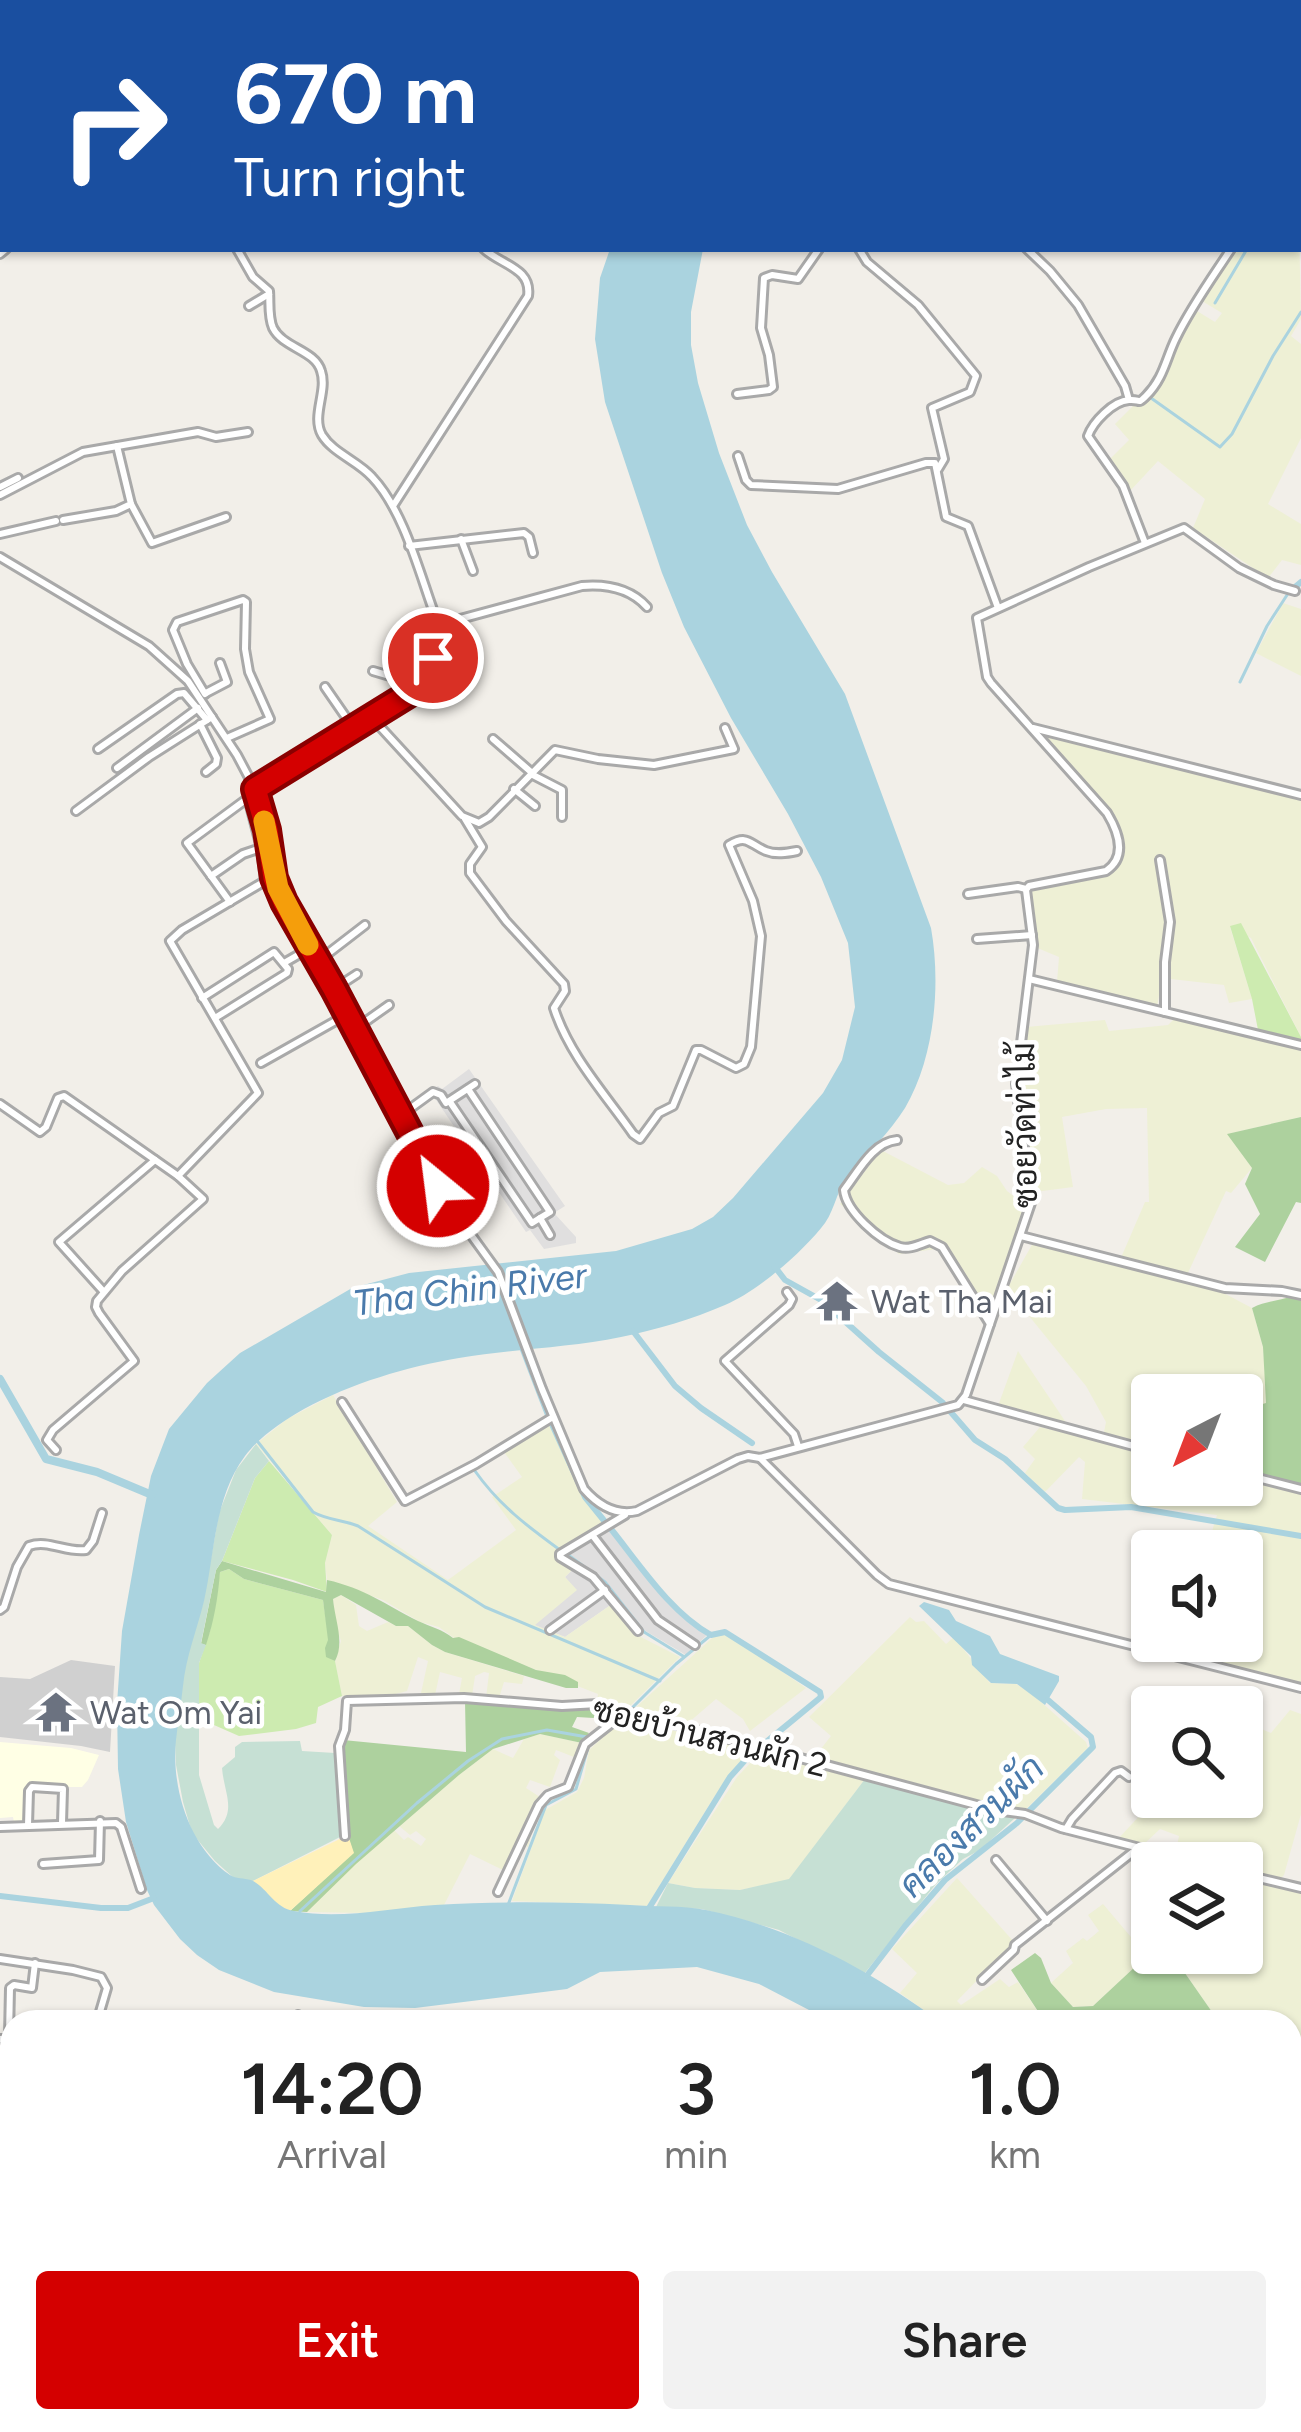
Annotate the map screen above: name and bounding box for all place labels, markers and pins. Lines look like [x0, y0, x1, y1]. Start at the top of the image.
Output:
pin [382, 607, 484, 709]
temple icon: Wat Tha Mai [814, 1278, 860, 1324]
place label: Wat Tha Mai [871, 1282, 1053, 1321]
temple icon: Wat Om Yai [33, 1689, 79, 1735]
place label: Wat Om Yai [90, 1693, 262, 1732]

